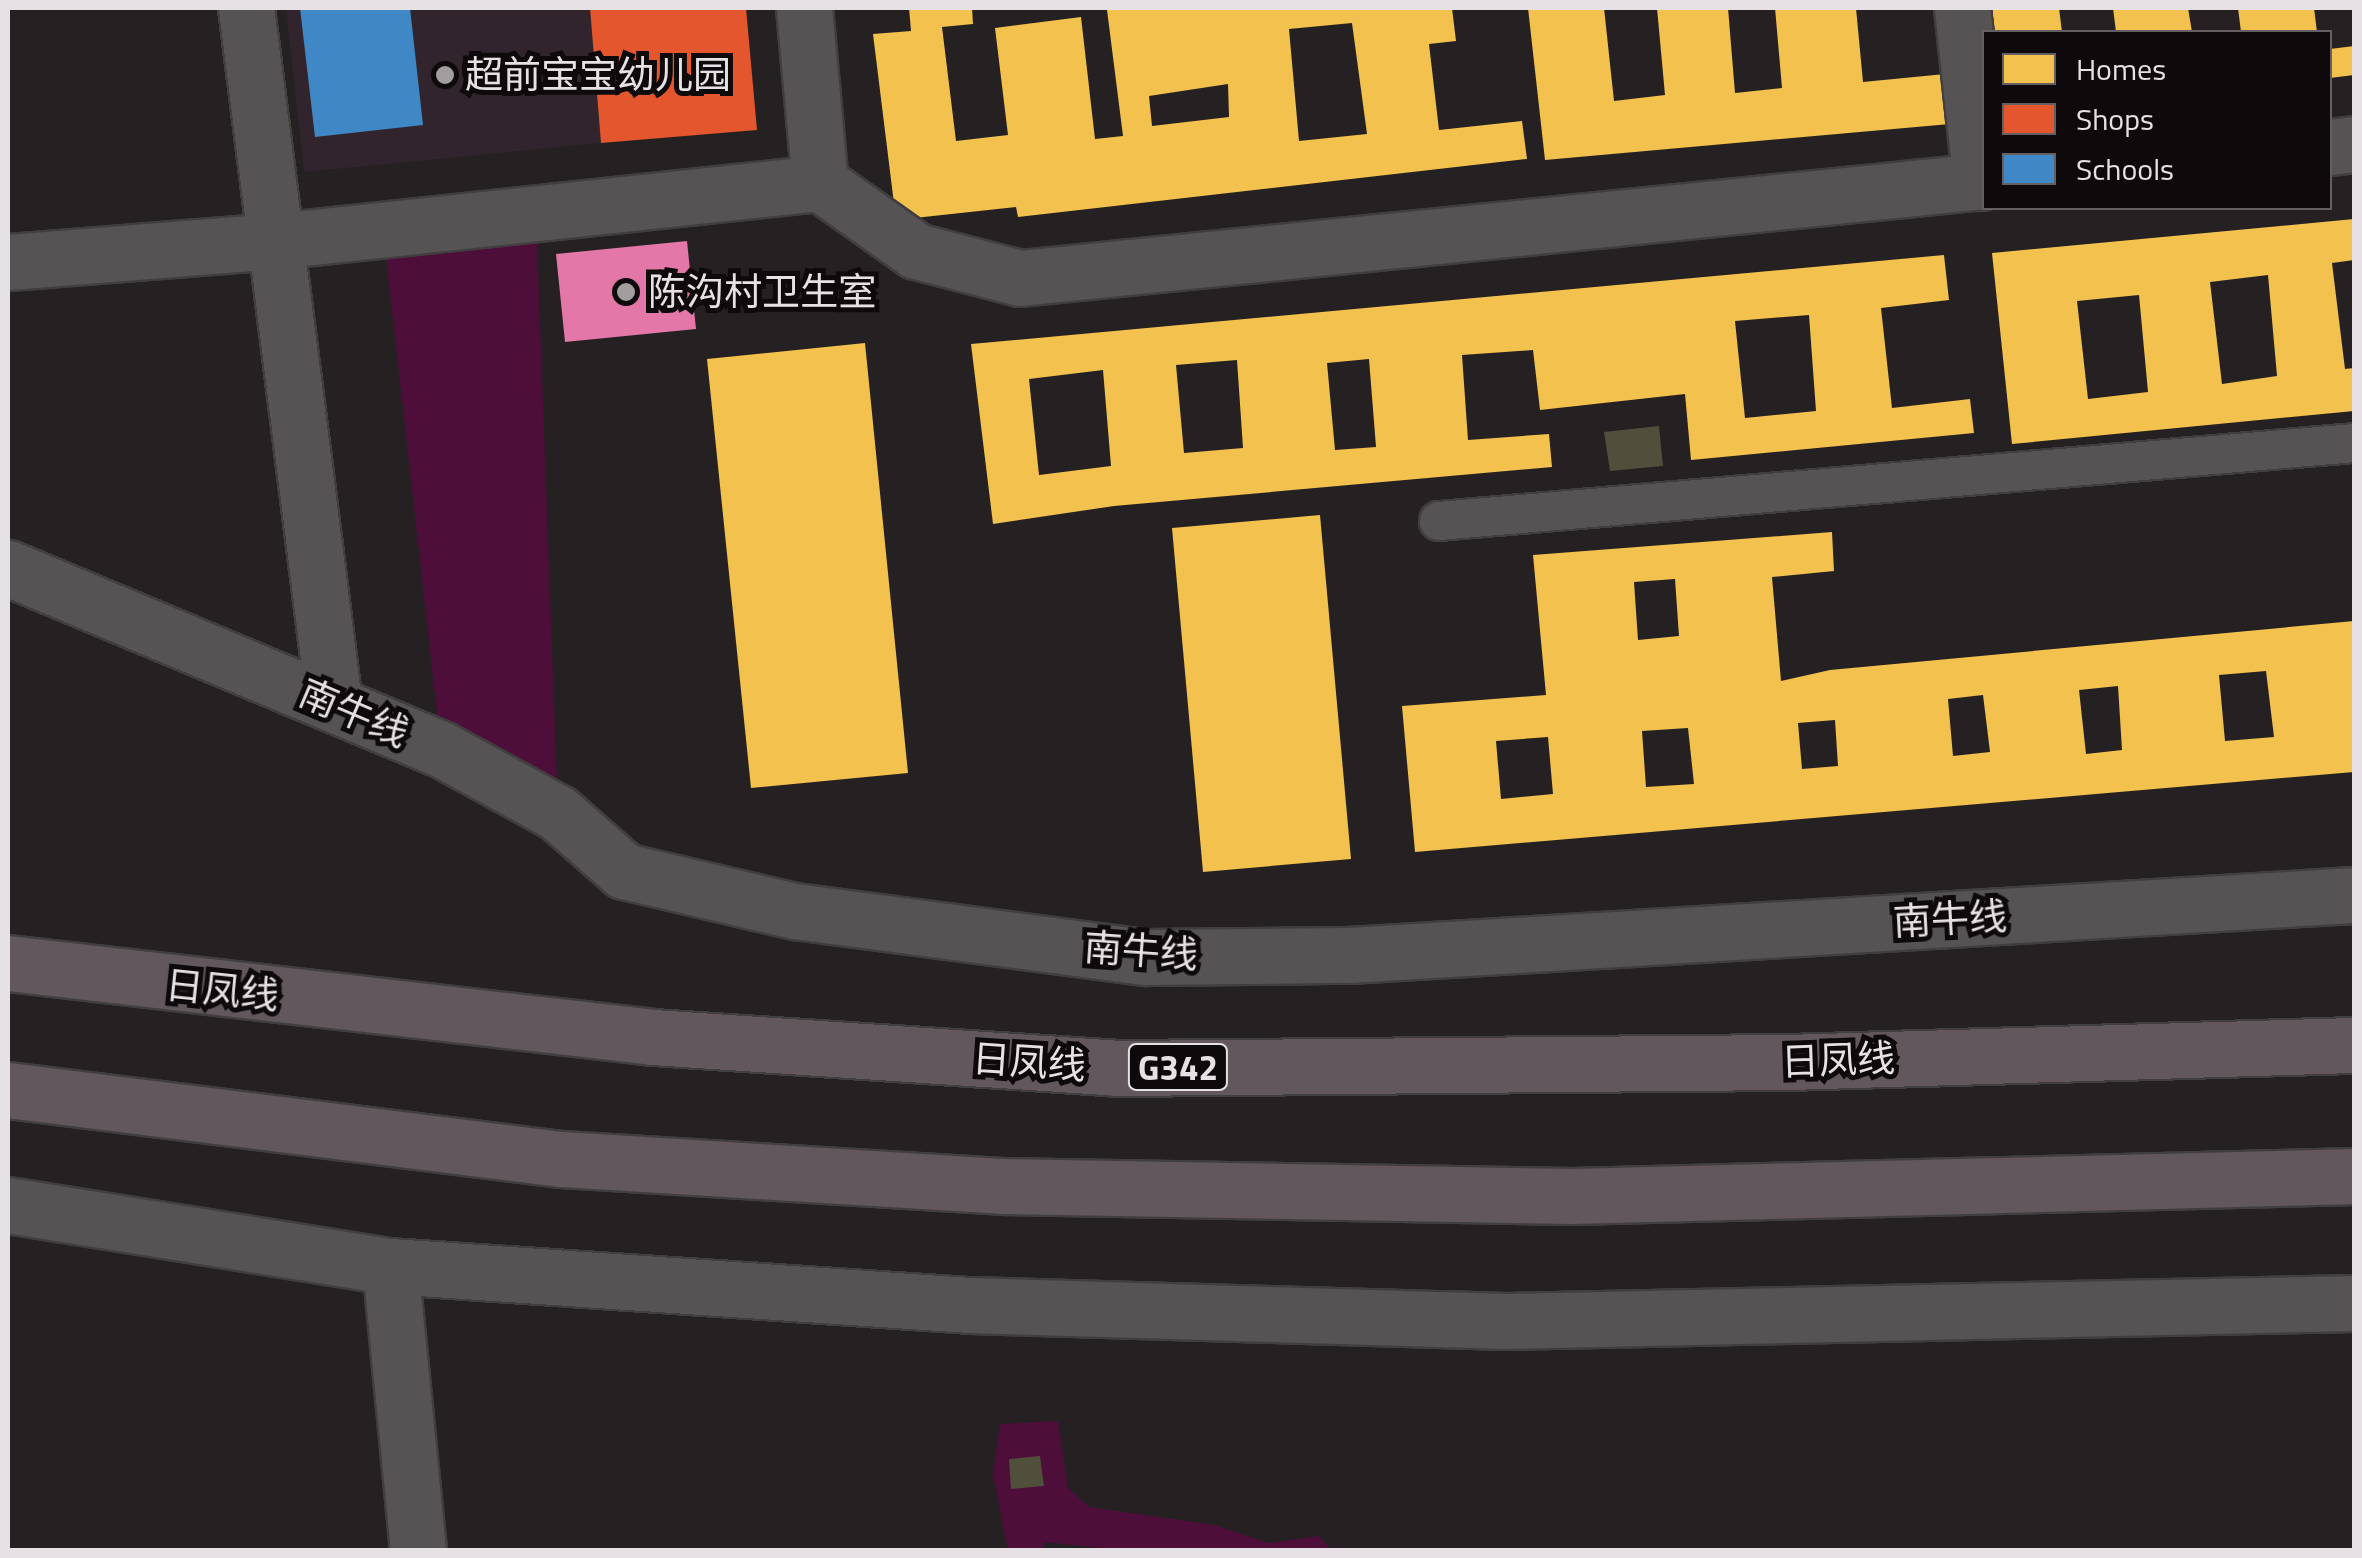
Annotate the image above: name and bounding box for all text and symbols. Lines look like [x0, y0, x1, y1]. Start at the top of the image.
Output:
legend [1982, 30, 2332, 210]
text: Homes [2076, 46, 2166, 92]
place label: 超前宝宝幼儿园 [465, 52, 731, 98]
marker: 超前宝宝幼儿园 [434, 64, 456, 86]
text: Shops [2076, 96, 2154, 142]
text: Schools [2076, 146, 2174, 192]
place label: 陈沟村卫生室 [648, 269, 876, 315]
marker: 陈沟村卫生室 [613, 279, 639, 305]
street label: 南牛线 [293, 670, 415, 756]
street label: 南牛线 [1892, 893, 2008, 945]
street label: 南牛线 [1083, 924, 1199, 978]
street label: 日凤线 [163, 961, 281, 1019]
street label: 日凤线 [971, 1035, 1087, 1089]
street label: 日凤线 [1780, 1035, 1896, 1085]
road number: G342 [1126, 1037, 1230, 1097]

